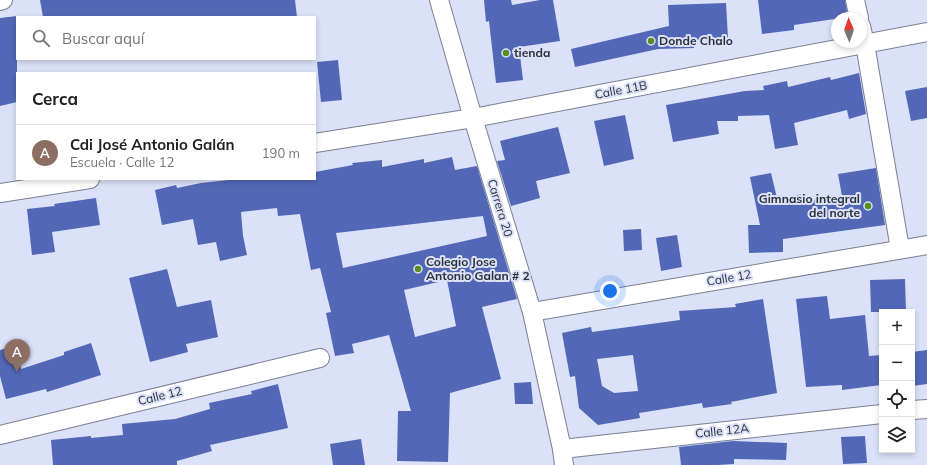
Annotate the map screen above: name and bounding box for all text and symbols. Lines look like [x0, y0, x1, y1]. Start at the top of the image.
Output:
north arrow [831, 12, 867, 48]
search box [16, 16, 316, 60]
icon: search [30, 27, 52, 49]
text: Buscar aquí [62, 29, 144, 48]
place label: Donde Chalo [659, 33, 733, 48]
marker: Donde Chalo [646, 36, 656, 46]
place label: tienda [514, 45, 550, 60]
marker: tienda [501, 48, 511, 58]
street label: Calle 11B [593, 77, 648, 102]
text: Cerca [32, 88, 78, 109]
text: Cdi José Antonio Galán [70, 135, 235, 154]
text: A [40, 145, 50, 161]
text: 190 m [262, 145, 300, 161]
text: Escuela · Calle 12 [70, 154, 174, 170]
street label: Carrera 20 [485, 177, 516, 238]
place label: Gimnasio integral del norte [759, 191, 860, 220]
marker: Gimnasio integral del norte [863, 201, 873, 211]
place label: Colegio Jose Antonio Galan # 2 [426, 254, 530, 283]
marker: Colegio Jose Antonio Galan # 2 [413, 264, 423, 274]
street label: Calle 12 [705, 266, 752, 289]
your location [600, 281, 620, 301]
map controls [879, 309, 915, 453]
button: + [879, 309, 915, 345]
pin: A [4, 339, 30, 372]
button: − [879, 345, 915, 381]
button: locate [879, 381, 915, 417]
street label: Calle 12 [136, 383, 184, 408]
button: layers [879, 417, 915, 453]
street label: Calle 12A [694, 420, 750, 441]

